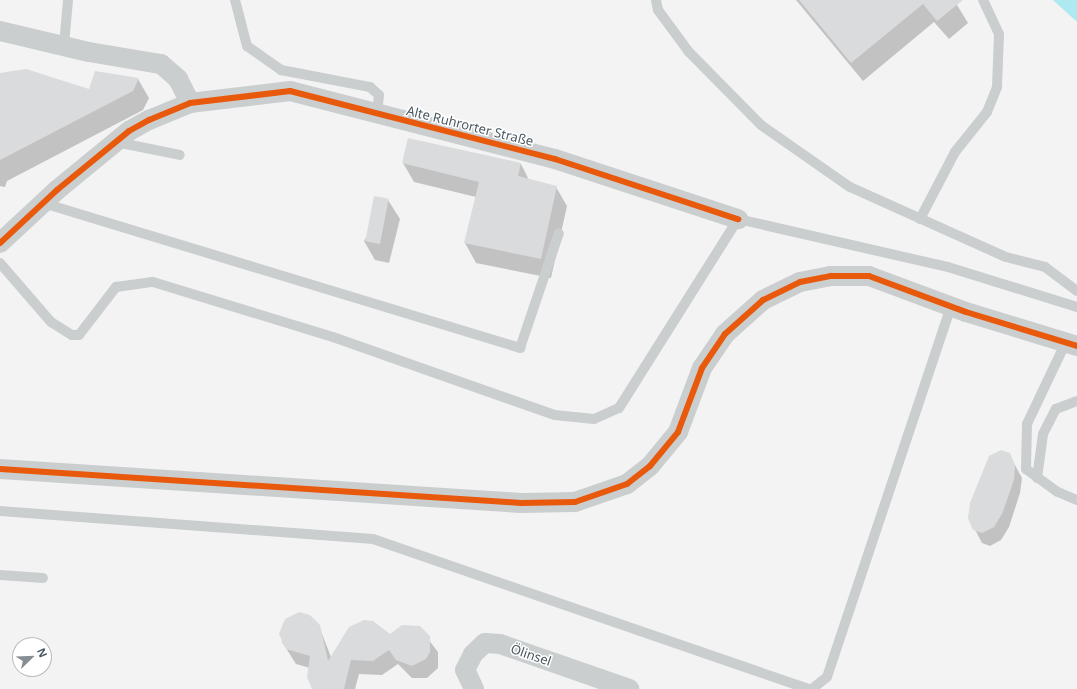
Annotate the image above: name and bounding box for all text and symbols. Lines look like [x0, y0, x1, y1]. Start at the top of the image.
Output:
street label: Alte Ruhrorter Straße [405, 103, 535, 149]
north arrow [12, 637, 52, 677]
street label: Ölinsel [509, 641, 553, 669]
text: N [34, 645, 51, 660]

